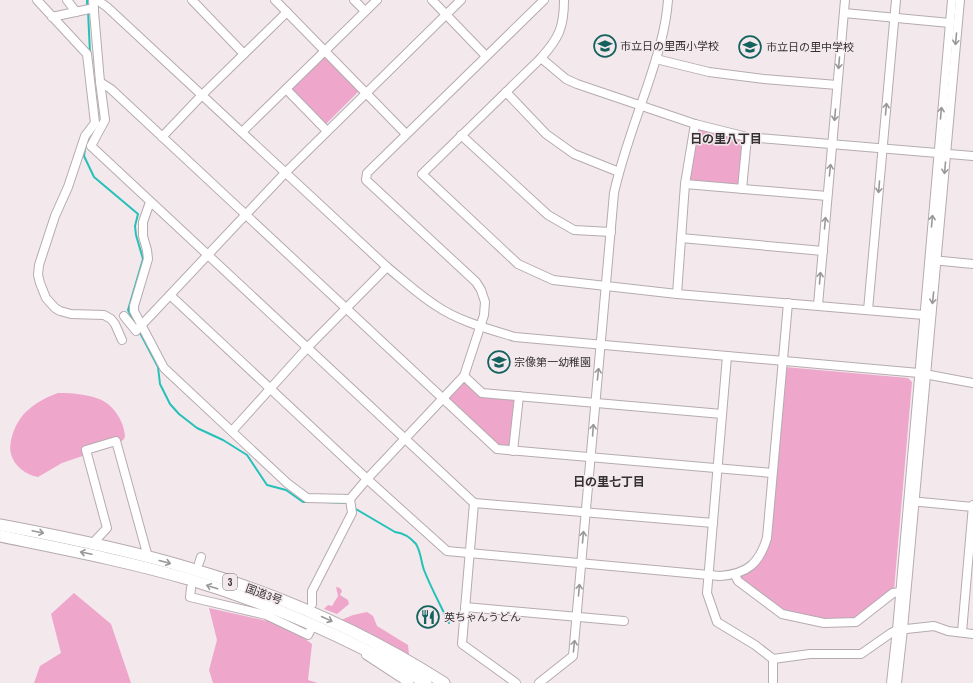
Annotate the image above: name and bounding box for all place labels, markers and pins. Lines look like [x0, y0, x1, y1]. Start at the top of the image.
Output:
school or university icon: 市立日の里西小学校 [592, 33, 618, 59]
school or university icon: 市立日の里中学校 [737, 34, 763, 60]
place label: 市立日の里西小学校 [620, 39, 719, 53]
place label: 市立日の里中学校 [766, 40, 854, 54]
school or university icon: 宗像第一幼稚園 [486, 349, 512, 375]
place label: 宗像第一幼稚園 [514, 355, 591, 369]
restaurant icon: 英ちゃんうどん [415, 604, 441, 630]
place label: 英ちゃんうどん [444, 610, 521, 624]

